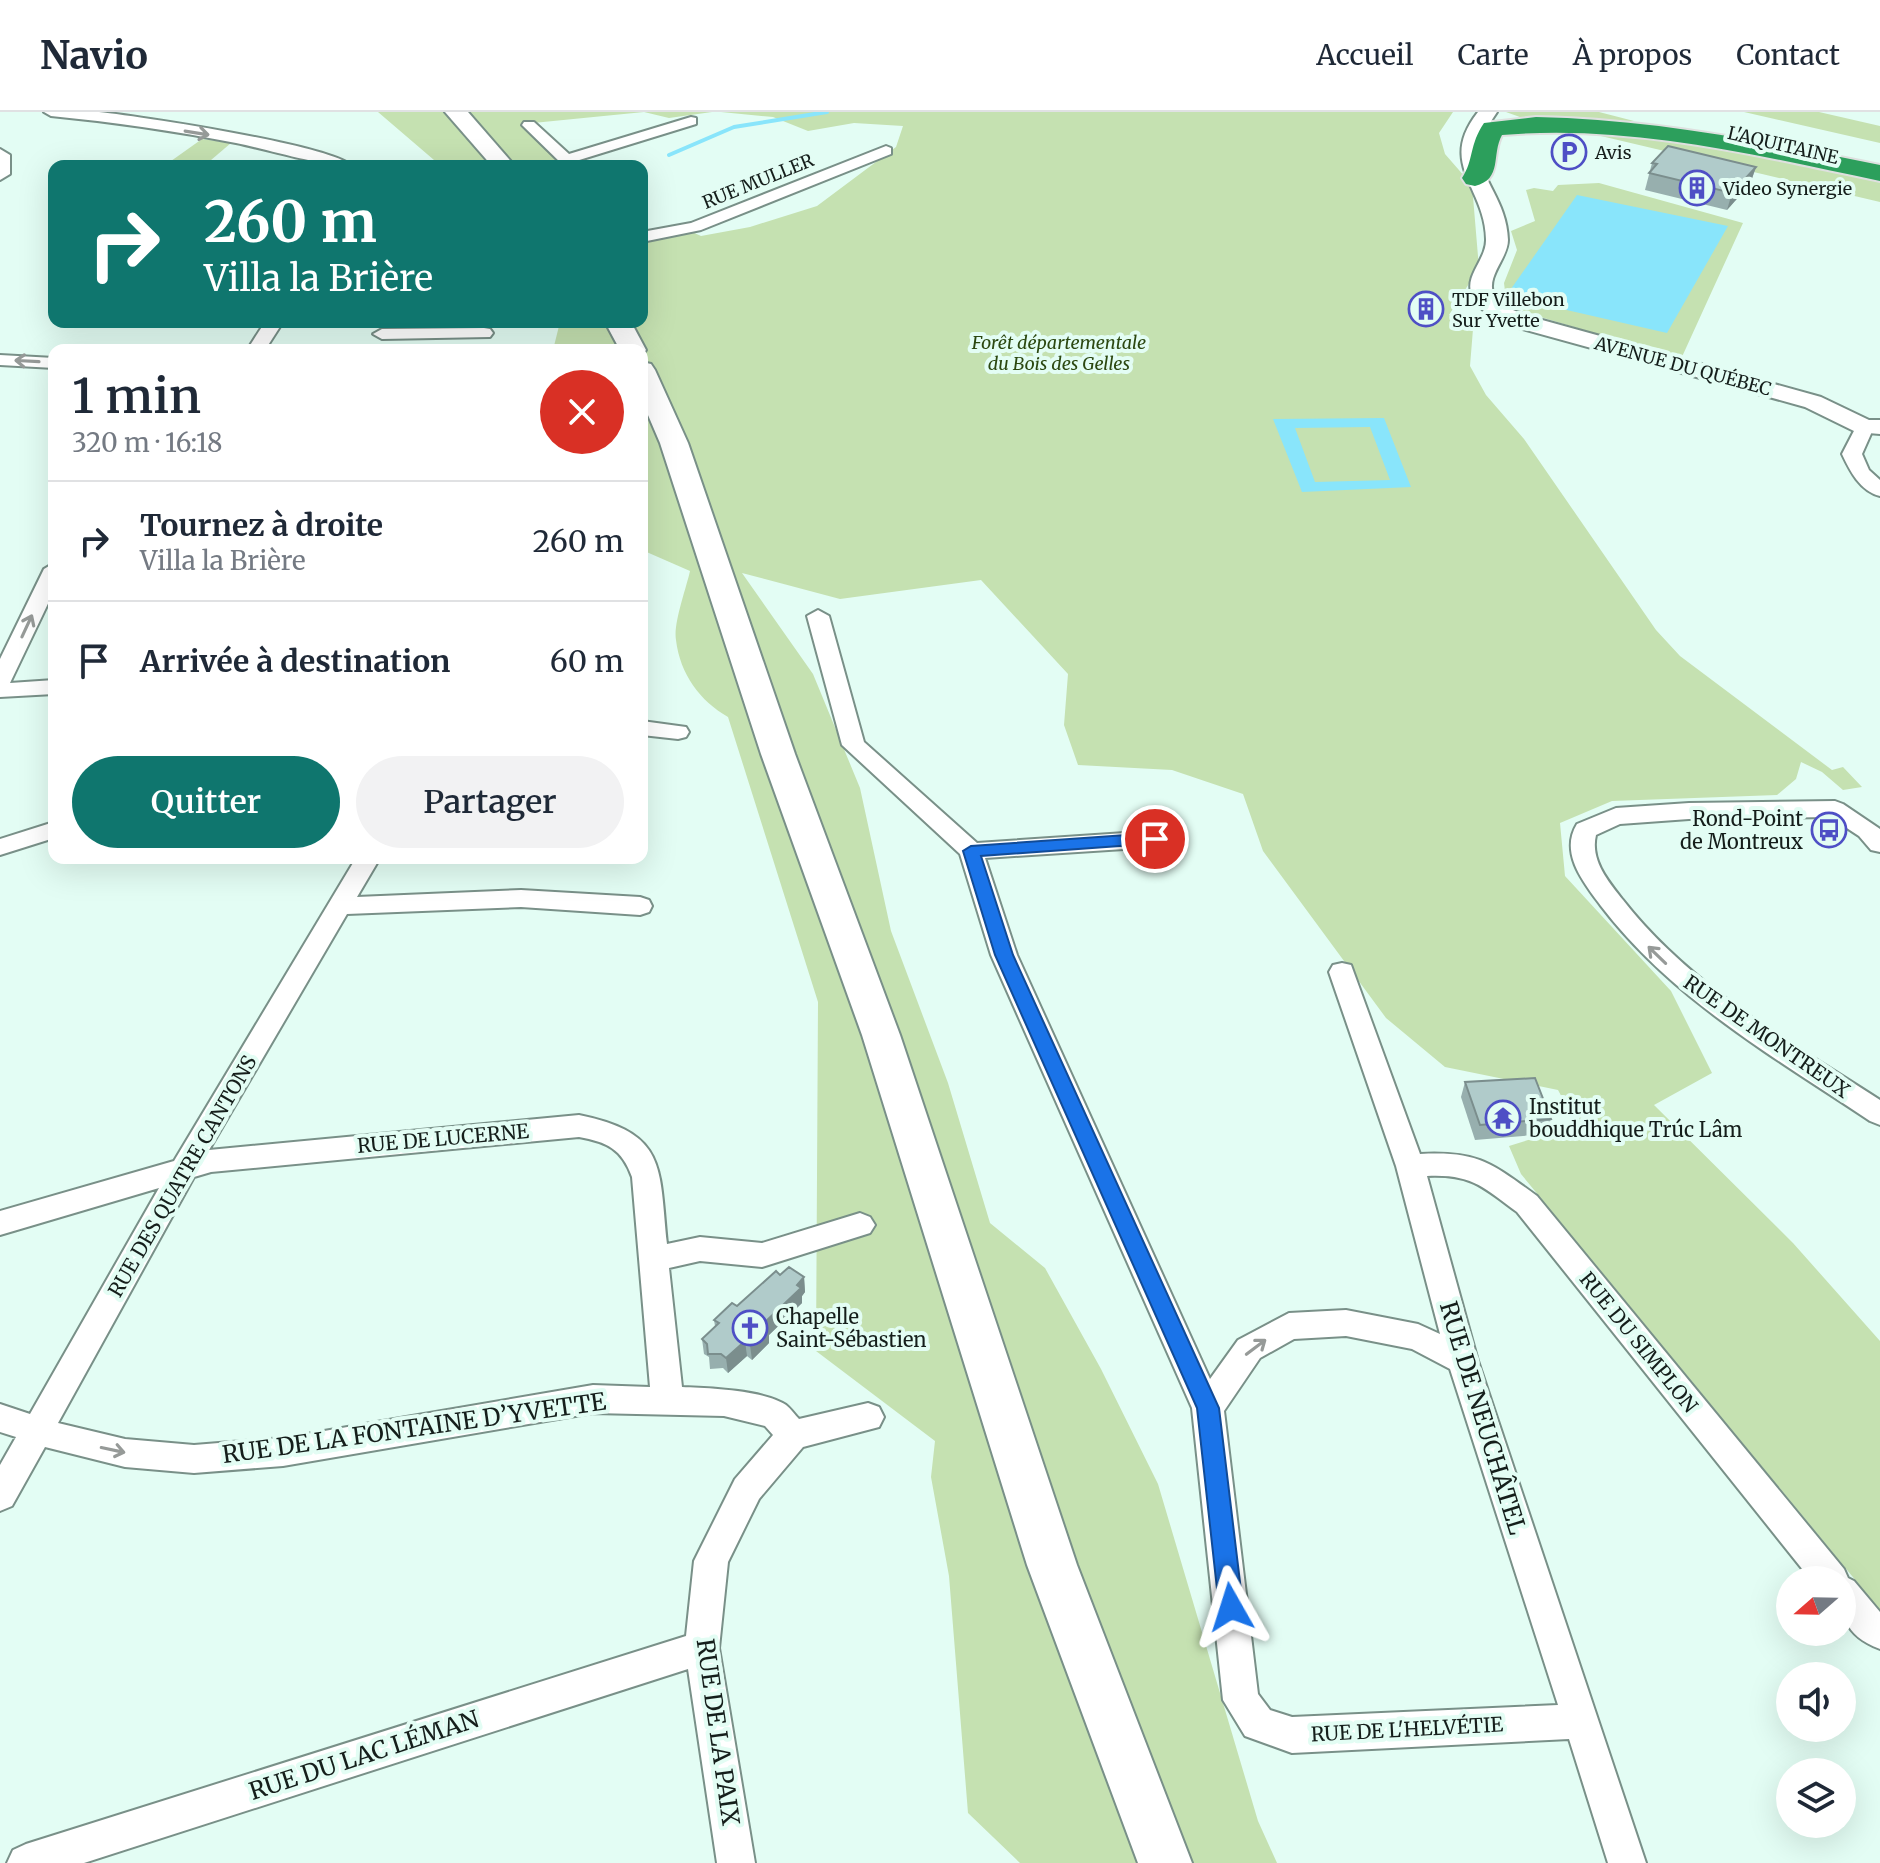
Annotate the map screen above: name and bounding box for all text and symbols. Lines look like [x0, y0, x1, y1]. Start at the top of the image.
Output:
text: Navio [40, 32, 148, 79]
text: Accueil [1316, 37, 1414, 73]
text: Carte [1458, 37, 1529, 73]
text: À propos [1573, 37, 1692, 73]
text: Contact [1736, 37, 1840, 73]
street label: L'AQUITAINE [1725, 121, 1841, 169]
one-way arrow [184, 126, 209, 141]
parking icon: Avis [1550, 133, 1588, 171]
place label: Avis [1594, 141, 1632, 164]
street label: RUE MULLER [699, 148, 817, 214]
building icon: Video Synergie [1678, 169, 1716, 207]
place label: Video Synergie [1722, 177, 1852, 200]
text: 260 m [204, 187, 377, 257]
icon: right [72, 192, 176, 296]
text: Villa la Brière [204, 256, 433, 301]
place label: TDF Villebon Sur Yvette [1452, 288, 1565, 332]
building icon: TDF Villebon Sur Yvette [1407, 290, 1445, 328]
park label: Forêt départementale du Bois des Gelles [971, 331, 1146, 375]
street label: AVENUE DU QUÉBEC [1591, 331, 1774, 401]
one-way arrow [14, 354, 41, 369]
text: 1 min [72, 366, 201, 426]
button: close [540, 370, 624, 454]
text: 320 m · 16:18 [72, 426, 222, 459]
text: Tournez à droite [140, 506, 383, 544]
icon: right [72, 519, 116, 563]
text: 260 m [533, 522, 624, 560]
text: Villa la Brière [140, 544, 306, 577]
one-way arrow [20, 614, 35, 638]
icon: arrive [72, 639, 116, 683]
text: Arrivée à destination [140, 642, 450, 680]
text: 60 m [550, 642, 624, 680]
button: Quitter [72, 756, 340, 848]
button: Partager [356, 756, 624, 848]
pin [1121, 805, 1189, 873]
place label: Rond-Point de Montreux [1680, 806, 1803, 854]
bus stop icon: Rond-Point de Montreux [1810, 811, 1848, 849]
icon: arrive [1133, 817, 1177, 861]
one-way arrow [1647, 946, 1667, 965]
street label: RUE DE MONTREUX [1679, 969, 1855, 1103]
street label: RUE DES QUATRE CANTONS [102, 1051, 262, 1301]
place label: Institut bouddhique Trúc Lâm [1528, 1094, 1743, 1142]
temple icon: Institut bouddhique Trúc Lâm [1484, 1099, 1522, 1137]
street label: RUE DE LUCERNE [356, 1118, 530, 1158]
street label: RUE DU SIMPLON [1575, 1267, 1704, 1418]
street label: RUE DE NEUCHÂTEL [1433, 1298, 1533, 1538]
place label: Chapelle Saint-Sébastien [776, 1304, 927, 1352]
church icon: Chapelle Saint-Sébastien [731, 1309, 769, 1347]
one-way arrow [1245, 1339, 1266, 1356]
street label: RUE DE LA FONTAINE D’YVETTE [220, 1386, 609, 1470]
one-way arrow [100, 1443, 125, 1458]
position arrow [1189, 1565, 1273, 1649]
north arrow [1776, 1566, 1856, 1646]
map controls [1776, 1566, 1856, 1838]
street label: RUE DE LA PAIX [690, 1637, 747, 1828]
button: sound [1776, 1662, 1856, 1742]
street label: RUE DU LAC LÉMAN [245, 1702, 483, 1807]
street label: RUE DE L'HELVÉTIE [1310, 1709, 1504, 1747]
button: layers [1776, 1758, 1856, 1838]

